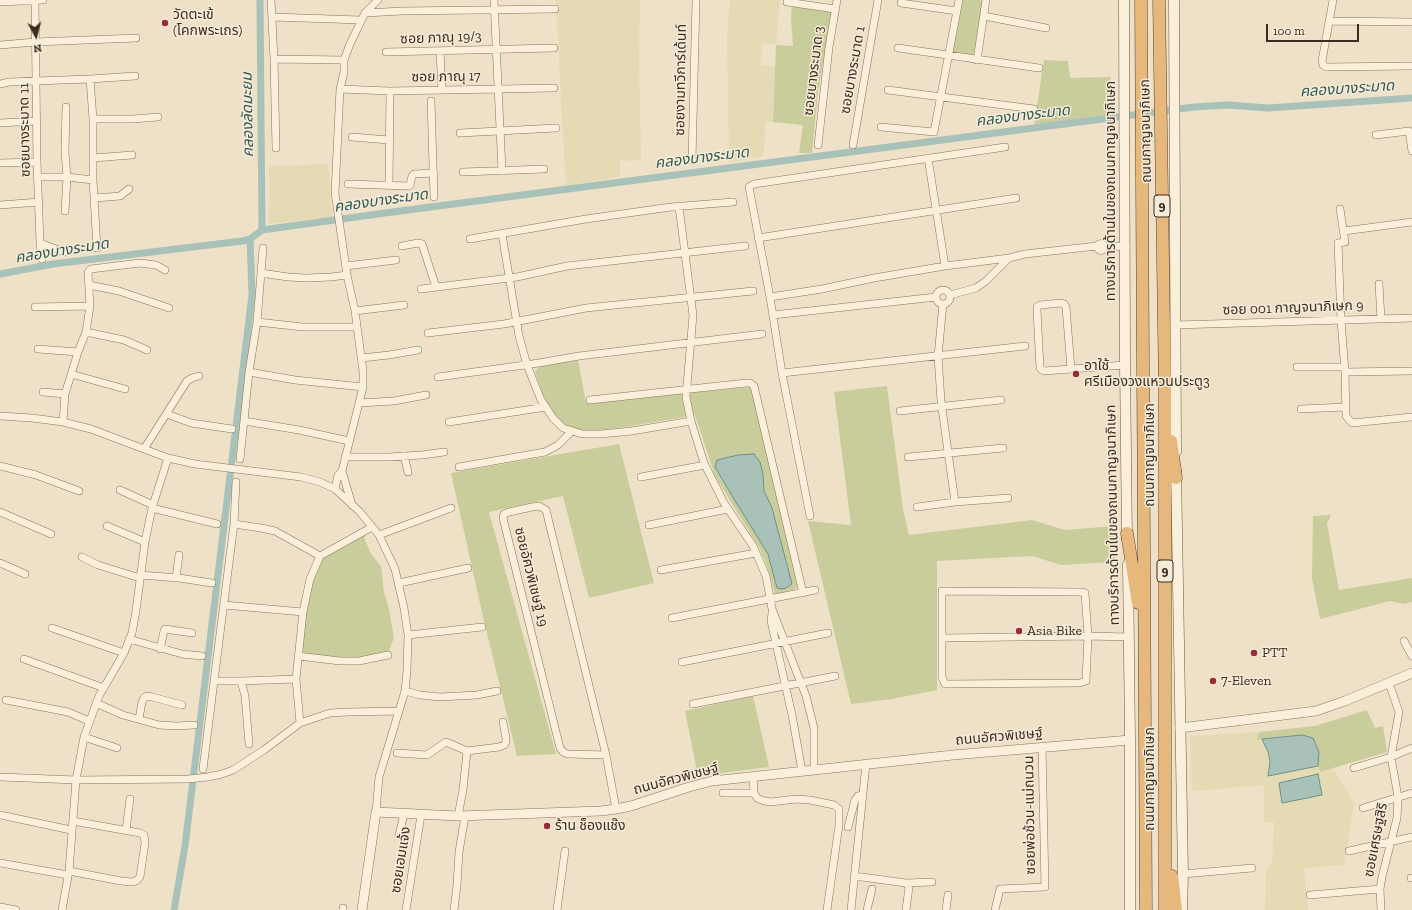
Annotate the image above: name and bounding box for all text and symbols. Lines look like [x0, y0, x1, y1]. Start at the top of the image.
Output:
place label: วัดตะเข้ (โคกพระเถร) [173, 7, 242, 40]
north arrow [16, 16, 56, 56]
scale bar [1268, 16, 1361, 42]
marker: วัดตะเข้ (โคกพระเถร) [160, 18, 170, 28]
street label: ซอยงามทวีการ์เด้นท์ [672, 24, 690, 136]
text: 100 m [1273, 24, 1305, 38]
street label: ซอยบางระมาด 3 [800, 25, 828, 117]
street label: ซอยบางระมาด 1 [837, 25, 869, 115]
street label: ซอย ภาณุ 19/3 [400, 28, 482, 48]
text: N [33, 41, 42, 55]
street label: ซอย ภาณุ 17 [411, 68, 481, 86]
water label: คลองลัดมะยม [238, 73, 258, 157]
water label: คลองบางระมาด [1299, 77, 1395, 101]
street label: ถนนกาญจนาภิเษก [1137, 79, 1155, 183]
street label: ทางบริการด้านในของถนนกาญจนาภิเษก [1103, 81, 1119, 301]
street label: ซอยบางระมาด 11 [16, 83, 34, 177]
water label: คลองบางระมาด [975, 101, 1071, 131]
water label: คลองบางระมาด [654, 143, 750, 173]
water label: คลองบางระมาด [333, 186, 429, 216]
road number: 9 [1154, 195, 1170, 217]
water label: คลองบางระมาด [14, 235, 110, 267]
street label: ซอย 001 กาญจนาภิเษก 9 [1222, 297, 1364, 319]
place label: อาใช้ ศรีเมืองวงแหวนประตู3 [1084, 358, 1210, 390]
marker: อาใช้ ศรีเมืองวงแหวนประตู3 [1071, 369, 1081, 379]
street label: ถนนกาญจนาภิเษก [1142, 403, 1158, 507]
street label: ทางบริการด้านในของถนนกาญจนาภิเษก [1103, 405, 1123, 625]
street label: ซอยอัศวพิเชษฐ์ 19 [511, 526, 551, 628]
road number: 9 [1157, 560, 1173, 582]
place label: Asia Bike [1027, 623, 1082, 639]
marker: Asia Bike [1014, 626, 1024, 636]
place label: PTT [1262, 645, 1287, 661]
marker: PTT [1249, 648, 1259, 658]
place label: 7-Eleven [1221, 673, 1272, 689]
marker: 7-Eleven [1208, 676, 1218, 686]
street label: ถนนอัศวพิเชษฐ์ [955, 725, 1043, 749]
street label: ถนนกาญจนาภิเษก [1142, 727, 1158, 831]
street label: ซอยพ่อช้วน-แม่ถนวน [1021, 755, 1039, 875]
street label: ถนนอัศวพิเชษฐ์ [632, 760, 720, 798]
street label: ซอยเศรษฐสิริ [1361, 801, 1391, 879]
place label: ร้าน ช็องแช๊ง [555, 818, 626, 834]
marker: ร้าน ช็องแช๊ง [542, 821, 552, 831]
street label: ซอยเอมแจ้ง [387, 825, 415, 895]

